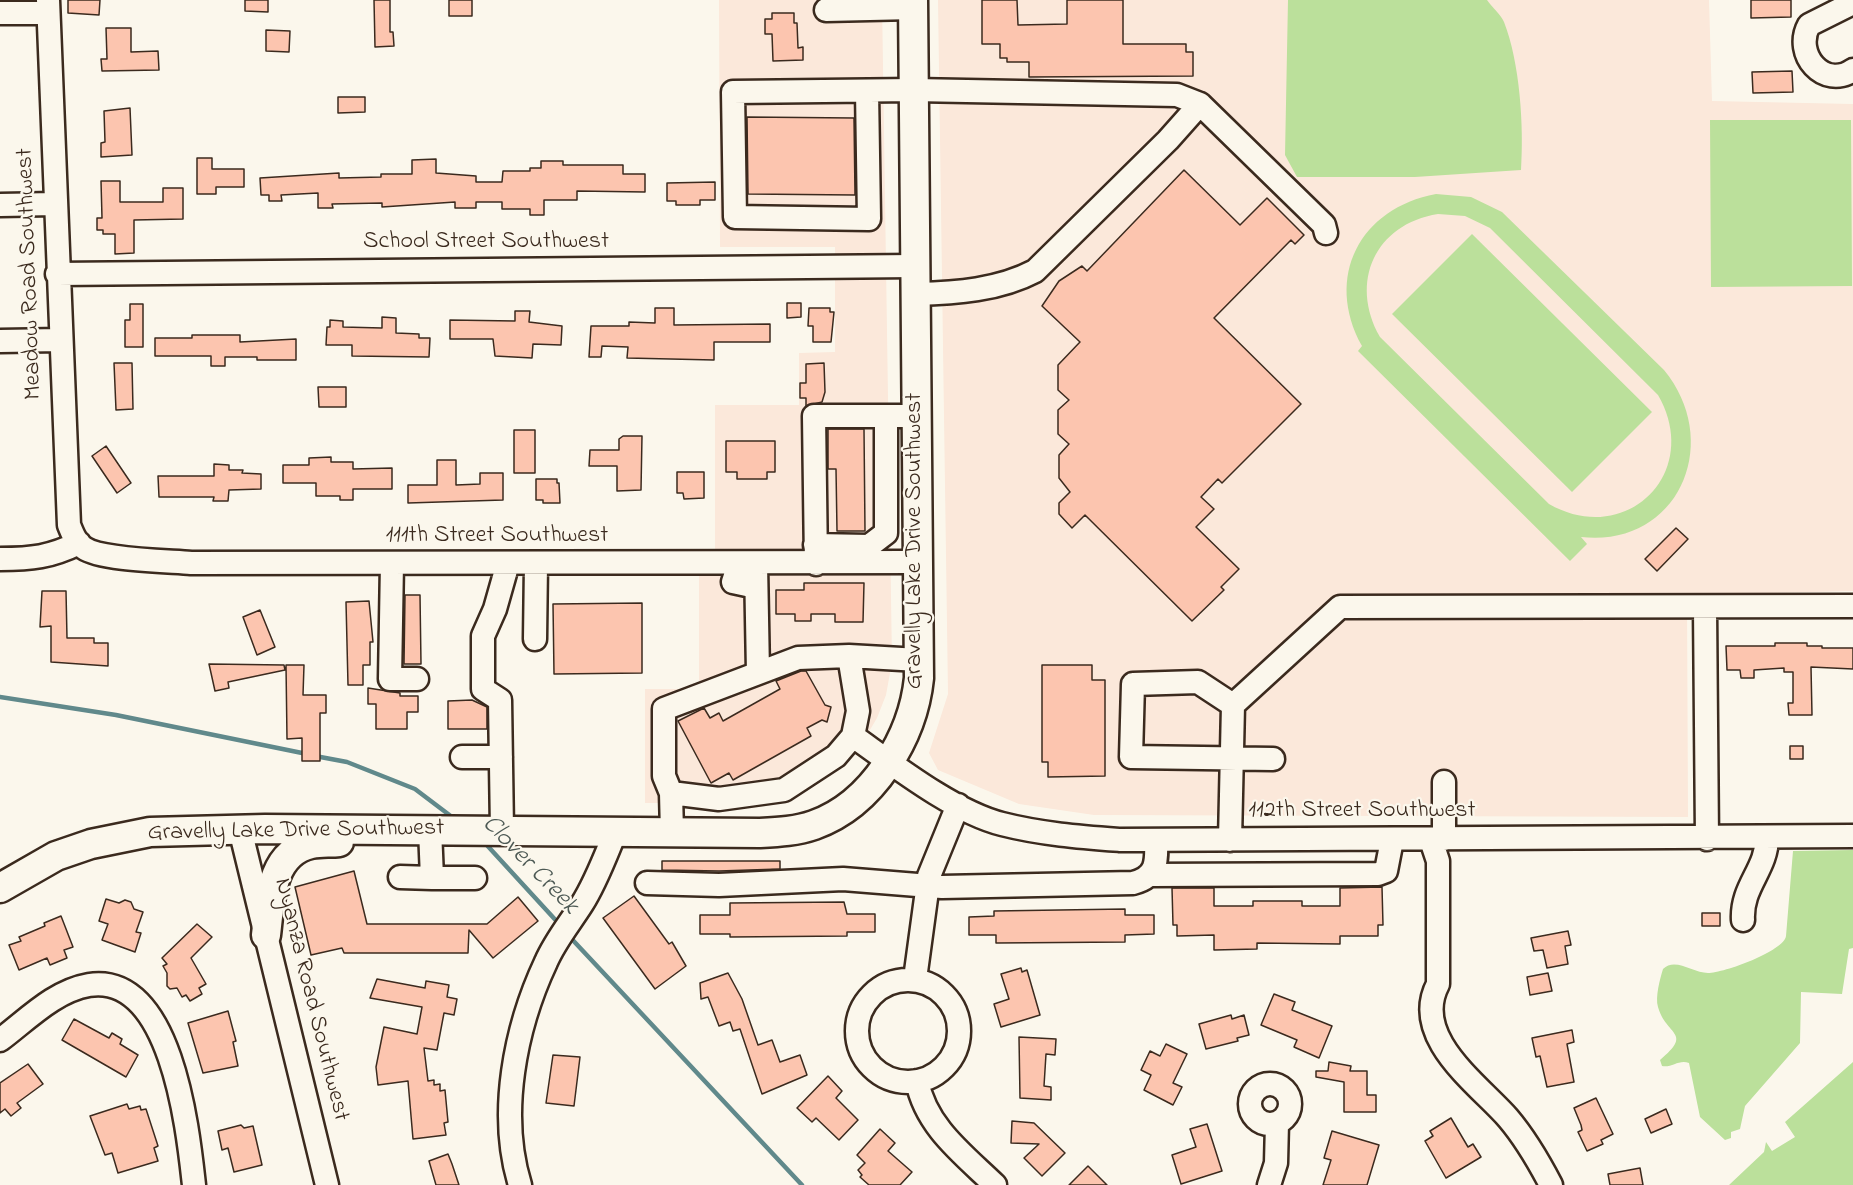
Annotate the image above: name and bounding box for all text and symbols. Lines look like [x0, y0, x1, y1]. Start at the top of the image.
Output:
street label: Meadow Road Southwest [12, 148, 50, 400]
street label: School Street Southwest [363, 229, 609, 257]
street label: Gravelly Lake Drive Southwest [902, 393, 930, 689]
street label: 111th Street Southwest [386, 523, 608, 551]
street label: 112th Street Southwest [1249, 798, 1475, 826]
water label: Clover Creek [474, 810, 584, 922]
street label: Gravelly Lake Drive Southwest [147, 815, 445, 849]
street label: Nyanza Road Southwest [266, 876, 354, 1124]

